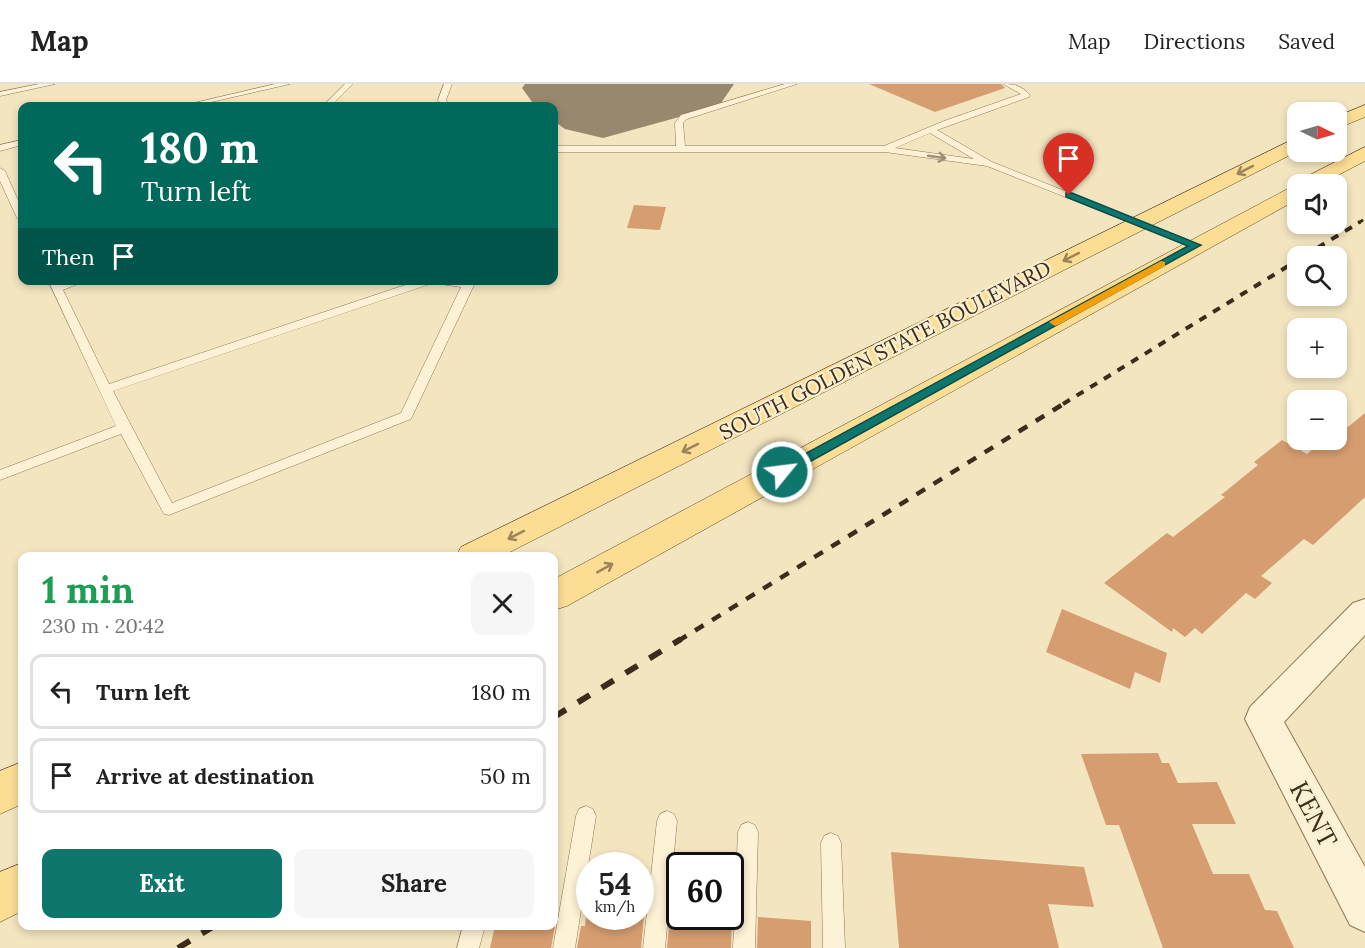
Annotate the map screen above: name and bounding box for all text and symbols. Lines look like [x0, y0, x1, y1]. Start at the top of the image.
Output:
text: Map [30, 23, 89, 59]
text: Map [1068, 28, 1111, 55]
text: Directions [1144, 28, 1245, 55]
text: Saved [1278, 28, 1335, 55]
north arrow [1287, 102, 1347, 162]
map controls [1287, 102, 1347, 450]
text: 180 m [141, 121, 258, 175]
icon: left [42, 126, 120, 204]
pin [1043, 133, 1094, 195]
icon: arrive [1052, 142, 1085, 175]
one-way arrow [927, 151, 946, 162]
one-way arrow [1237, 164, 1255, 176]
text: Turn left [141, 174, 251, 208]
button: sound [1287, 174, 1347, 234]
icon: arrive [107, 240, 140, 273]
text: Then [42, 243, 95, 271]
button: search [1287, 246, 1347, 306]
one-way arrow [1062, 252, 1080, 263]
street label: SOUTH GOLDEN STATE BOULEVARD [715, 254, 1055, 446]
button: + [1287, 318, 1347, 378]
button: − [1287, 390, 1347, 450]
position arrow [750, 440, 814, 504]
one-way arrow [681, 442, 699, 454]
one-way arrow [507, 530, 525, 541]
one-way arrow [596, 562, 613, 574]
text: 1 min [42, 567, 134, 613]
button: close [471, 572, 534, 635]
text: 230 m · 20:42 [42, 613, 164, 638]
icon: left [45, 675, 78, 708]
text: Turn left [96, 678, 190, 706]
text: 180 m [472, 678, 531, 706]
icon: arrive [45, 759, 78, 792]
text: Arrive at destination [96, 762, 314, 790]
text: 50 m [480, 762, 531, 790]
street label: KENT [1283, 775, 1345, 853]
button: Exit [42, 849, 282, 918]
button: Share [294, 849, 534, 918]
speed limit sign: 60 [666, 852, 744, 930]
text: 54 [599, 865, 631, 903]
text: km/h [595, 897, 635, 916]

